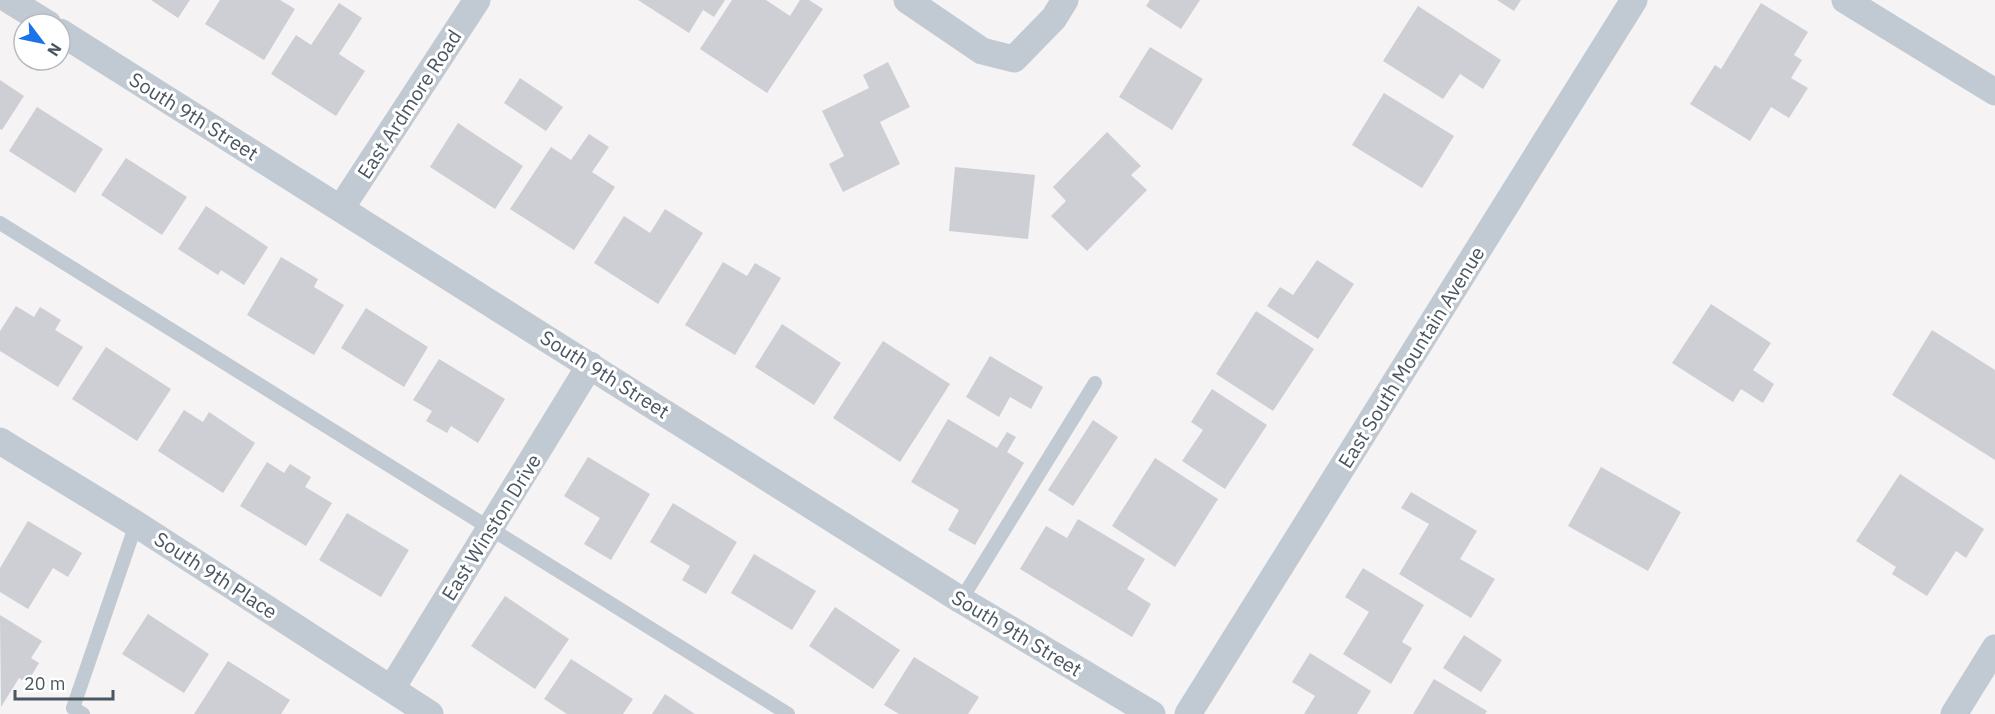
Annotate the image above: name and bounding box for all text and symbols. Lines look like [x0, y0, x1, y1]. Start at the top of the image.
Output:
north arrow [12, 12, 72, 72]
street label: East Ardmore Road [351, 24, 467, 184]
text: N [43, 40, 66, 60]
street label: South 9th Street [124, 66, 264, 166]
street label: East South Mountain Avenue [1332, 241, 1490, 473]
street label: South 9th Street [535, 324, 675, 424]
street label: East Winston Drive [435, 449, 547, 605]
street label: South 9th Place [149, 525, 283, 625]
street label: South 9th Street [947, 584, 1087, 682]
scale bar [15, 663, 112, 701]
text: 20 m [24, 672, 66, 695]

